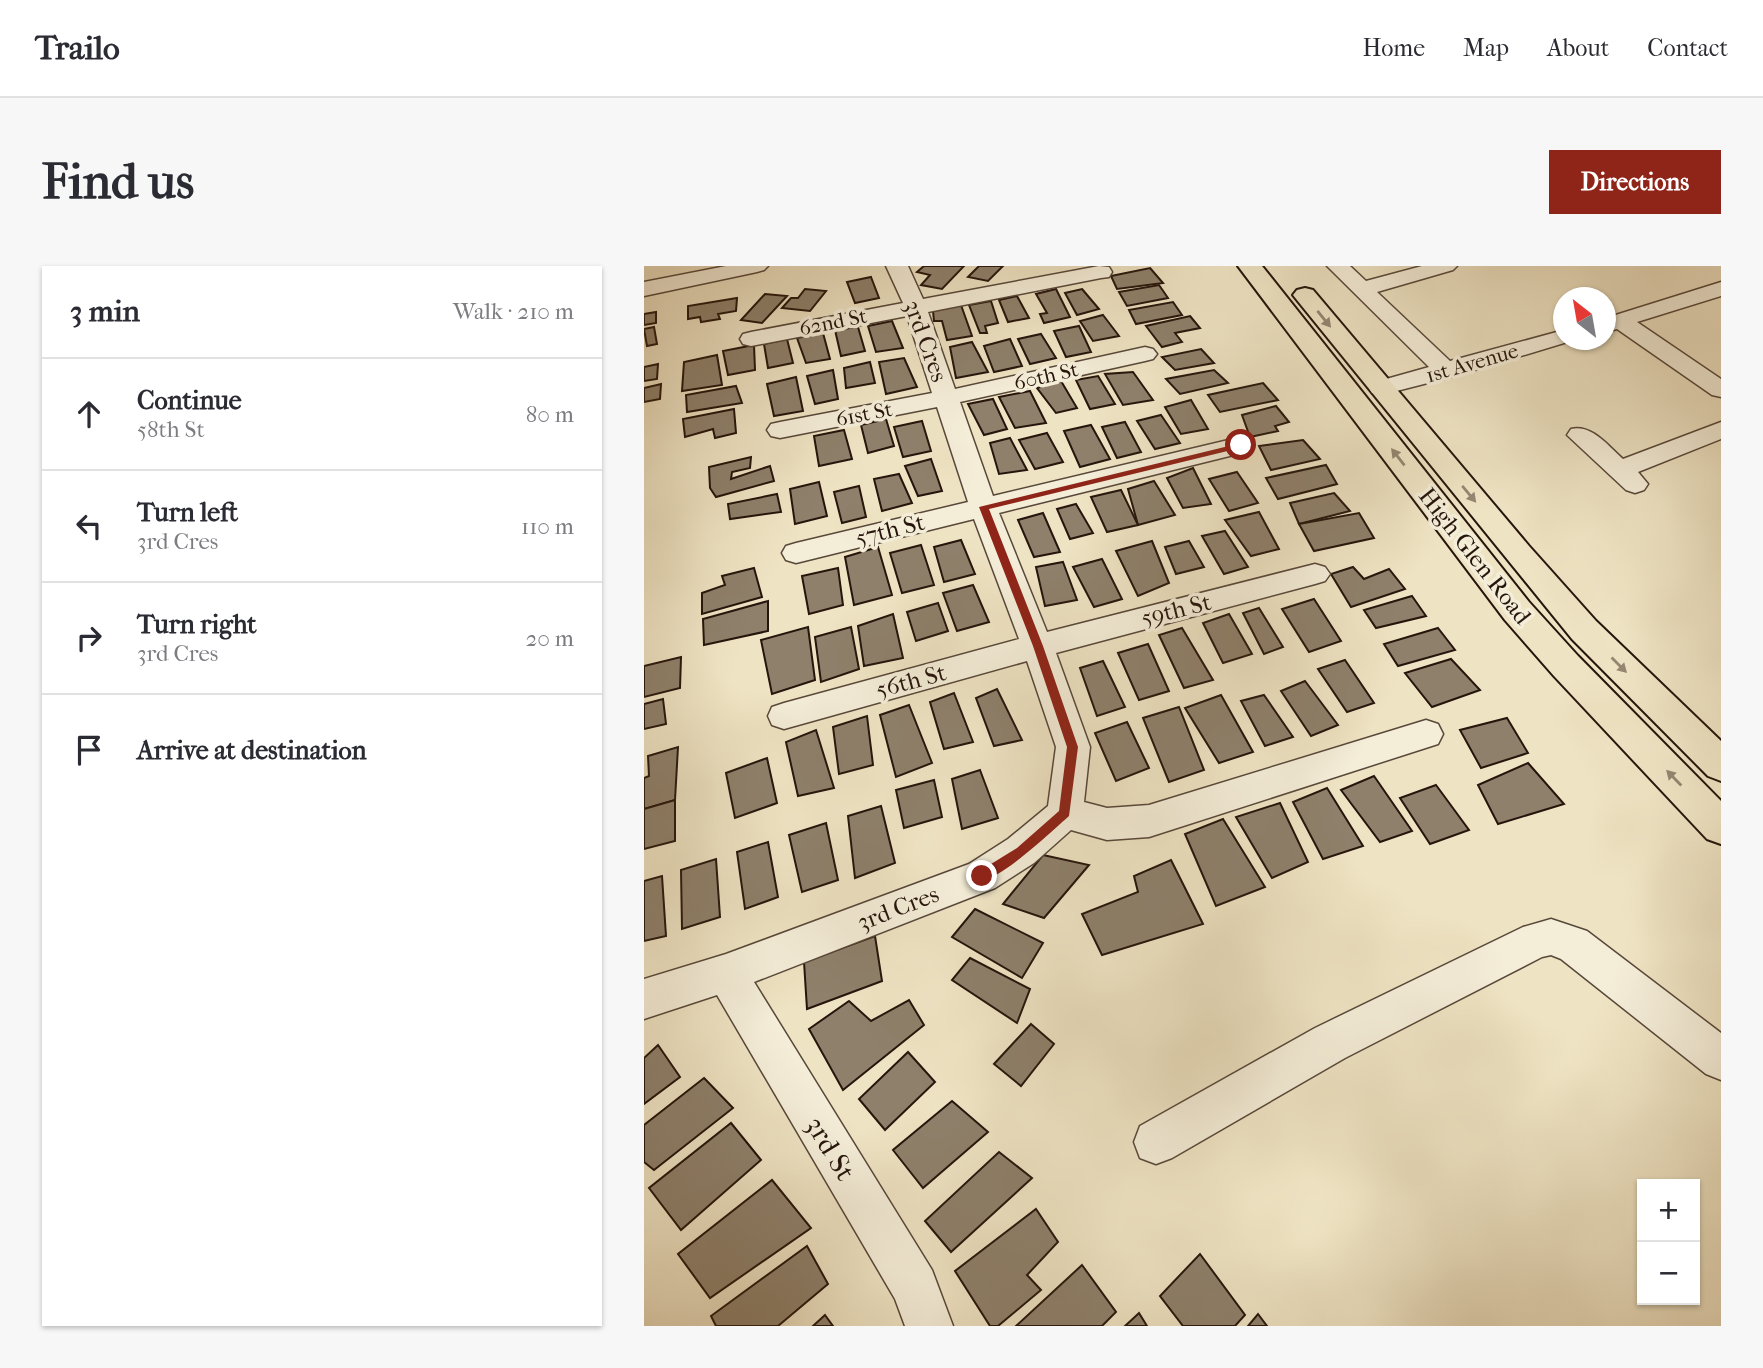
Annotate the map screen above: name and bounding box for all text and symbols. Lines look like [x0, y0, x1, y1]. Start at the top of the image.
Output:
text: Trailo [35, 29, 120, 68]
text: Home [1363, 34, 1425, 62]
text: Map [1463, 34, 1509, 62]
text: About [1547, 34, 1609, 62]
text: Contact [1647, 34, 1728, 62]
button: Directions [1549, 150, 1721, 214]
text: Find us [42, 153, 194, 211]
north arrow [1553, 287, 1616, 350]
text: 3 min [70, 294, 140, 329]
street label: 3rd Cres [898, 296, 954, 386]
text: Walk · 210 m [453, 298, 574, 325]
street label: 62nd St [797, 304, 869, 340]
one-way arrow [1317, 309, 1332, 327]
street label: 1st Avenue [1423, 338, 1521, 388]
street label: 60th St [1012, 357, 1081, 395]
text: Continue [137, 385, 242, 416]
icon: ahead [70, 395, 108, 433]
street label: 61st St [834, 397, 895, 431]
text: 80 m [526, 401, 574, 428]
text: 58th St [137, 416, 205, 443]
route start [1225, 429, 1256, 460]
one-way arrow [1391, 449, 1406, 467]
street label: High Glen Road [1413, 482, 1537, 630]
one-way arrow [1461, 486, 1476, 503]
text: Turn left [137, 497, 238, 528]
icon: left [70, 507, 108, 545]
street label: 57th St [853, 508, 928, 552]
text: 110 m [521, 513, 574, 540]
text: 3rd Cres [137, 528, 218, 555]
street label: 59th St [1138, 588, 1214, 632]
text: Turn right [137, 609, 257, 640]
icon: right [70, 619, 108, 657]
text: 20 m [525, 625, 574, 652]
text: 3rd Cres [137, 640, 218, 667]
one-way arrow [1611, 656, 1627, 673]
street label: 56th St [873, 658, 950, 704]
icon: arrive [70, 731, 108, 769]
text: Arrive at destination [137, 735, 367, 766]
one-way arrow [1666, 770, 1682, 787]
route end [966, 860, 997, 891]
street label: 3rd Cres [853, 880, 943, 936]
street label: 3rd St [799, 1110, 862, 1186]
map controls [1637, 1179, 1700, 1305]
button: + [1637, 1179, 1700, 1242]
button: − [1637, 1242, 1700, 1305]

